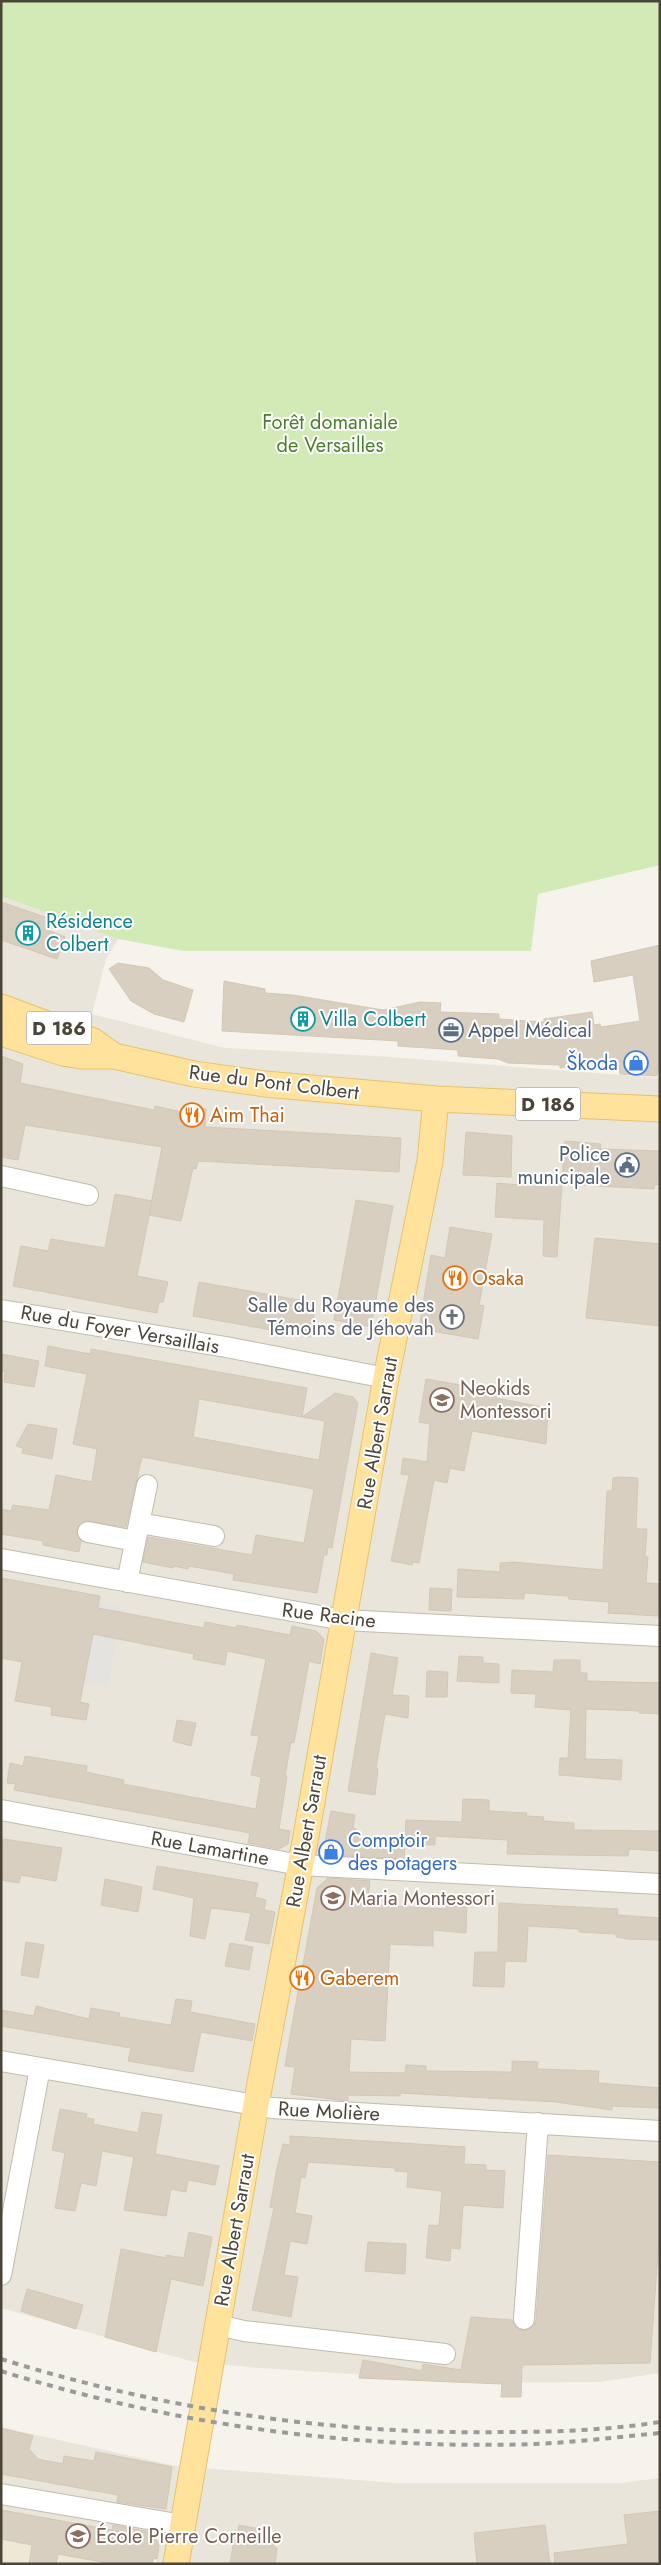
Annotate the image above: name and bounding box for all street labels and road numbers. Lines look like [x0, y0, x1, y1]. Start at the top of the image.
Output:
road number: D 186 [27, 1011, 92, 1044]
street label: Rue du Pont Colbert [187, 1058, 361, 1107]
road number: D 186 [516, 1088, 580, 1120]
street label: Rue du Foyer Versaillais [18, 1298, 222, 1361]
street label: Rue Albert Sarraut [350, 1354, 405, 1512]
street label: Rue Racine [280, 1595, 378, 1636]
street label: Rue Albert Sarraut [279, 1752, 334, 1910]
street label: Rue Lamartine [149, 1824, 271, 1873]
street label: Rue Molière [277, 2094, 381, 2129]
street label: Rue Albert Sarraut [207, 2151, 262, 2309]

